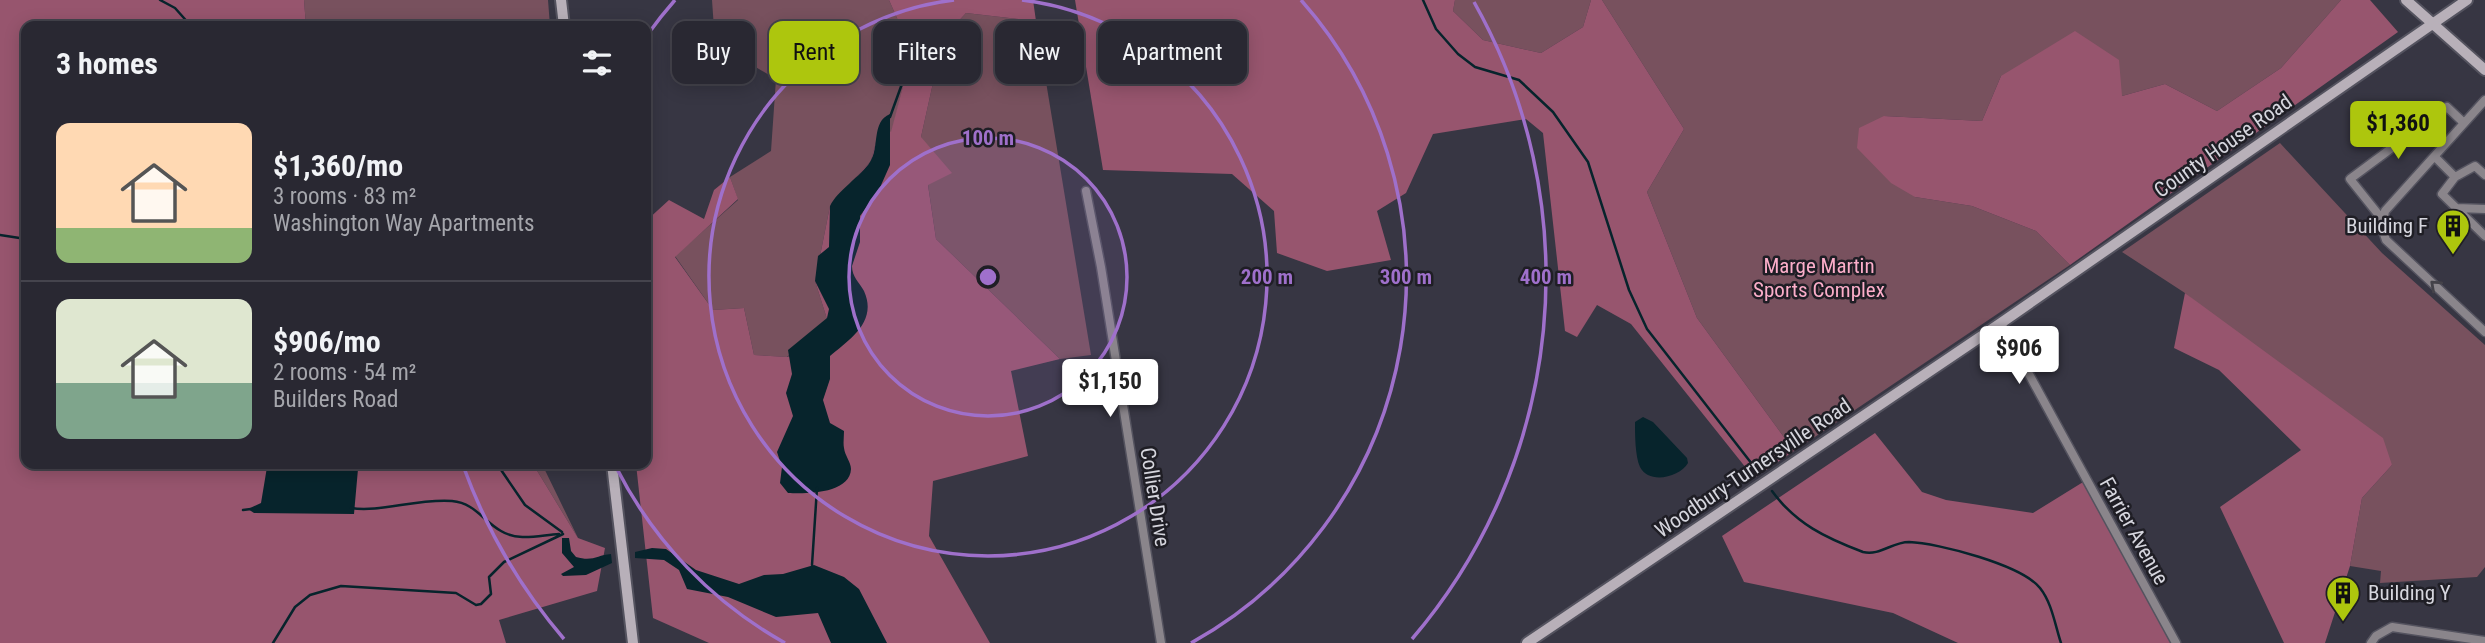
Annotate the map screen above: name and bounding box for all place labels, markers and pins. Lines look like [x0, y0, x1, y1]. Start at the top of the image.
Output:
pin: $1,360 [2341, 102, 2455, 161]
building icon: Building F [2434, 207, 2472, 256]
place label: Building F [2346, 214, 2428, 238]
centre of rings [976, 265, 1000, 289]
pin: $906 [1978, 326, 2060, 386]
pin: $1,150 [1053, 360, 1167, 419]
building icon: Building Y [2324, 574, 2362, 623]
place label: Building Y [2368, 581, 2451, 605]

